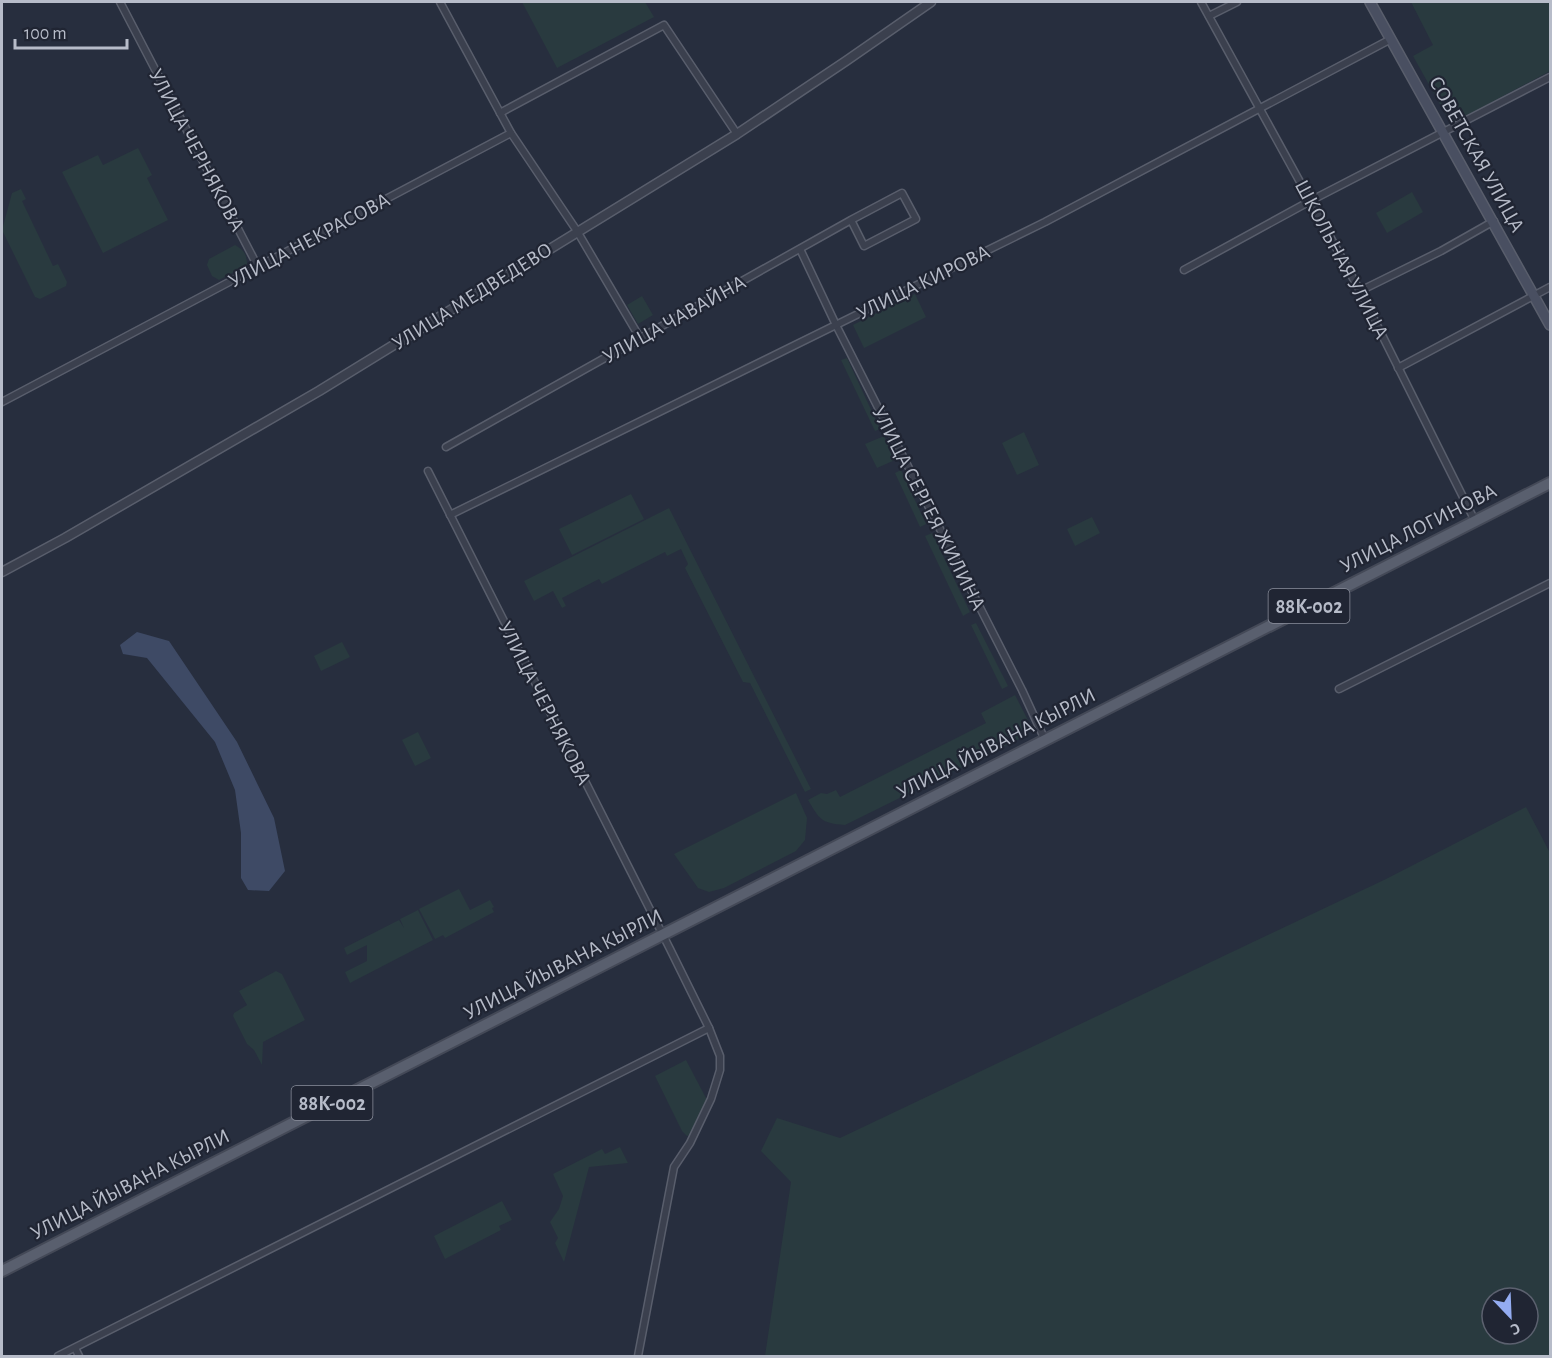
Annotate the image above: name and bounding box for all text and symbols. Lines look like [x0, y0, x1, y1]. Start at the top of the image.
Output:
scale bar [15, 12, 128, 50]
text: 100 m [24, 25, 67, 43]
street label: УЛИЦА ЧЕРНЯКОВА [145, 66, 248, 235]
street label: СОВЕТСКАЯ УЛИЦА [1425, 73, 1528, 236]
street label: ШКОЛЬНАЯ УЛИЦА [1291, 176, 1392, 342]
street label: УЛИЦА НЕКРАСОВА [225, 189, 393, 292]
street label: УЛИЦА МЕДВЕДЕВО [389, 239, 556, 354]
street label: УЛИЦА КИРОВА [853, 241, 993, 324]
street label: УЛИЦА ЧАВАЙНА [599, 271, 749, 367]
street label: УЛИЦА СЕРГЕЯ ЖИЛИНА [868, 403, 989, 614]
street label: УЛИЦА ЛОГИНОВА [1337, 480, 1500, 577]
road number: 88К-002 [1268, 589, 1350, 623]
street label: УЛИЦА ЧЕРНЯКОВА [494, 618, 595, 788]
street label: УЛИЦА ЙЫВАНА КЫРЛИ [893, 683, 1099, 803]
street label: УЛИЦА ЙЫВАНА КЫРЛИ [460, 904, 666, 1024]
road number: 88К-002 [292, 1086, 372, 1120]
street label: УЛИЦА ЙЫВАНА КЫРЛИ [27, 1124, 233, 1244]
north arrow [1480, 1286, 1540, 1346]
text: С [1508, 1320, 1523, 1338]

